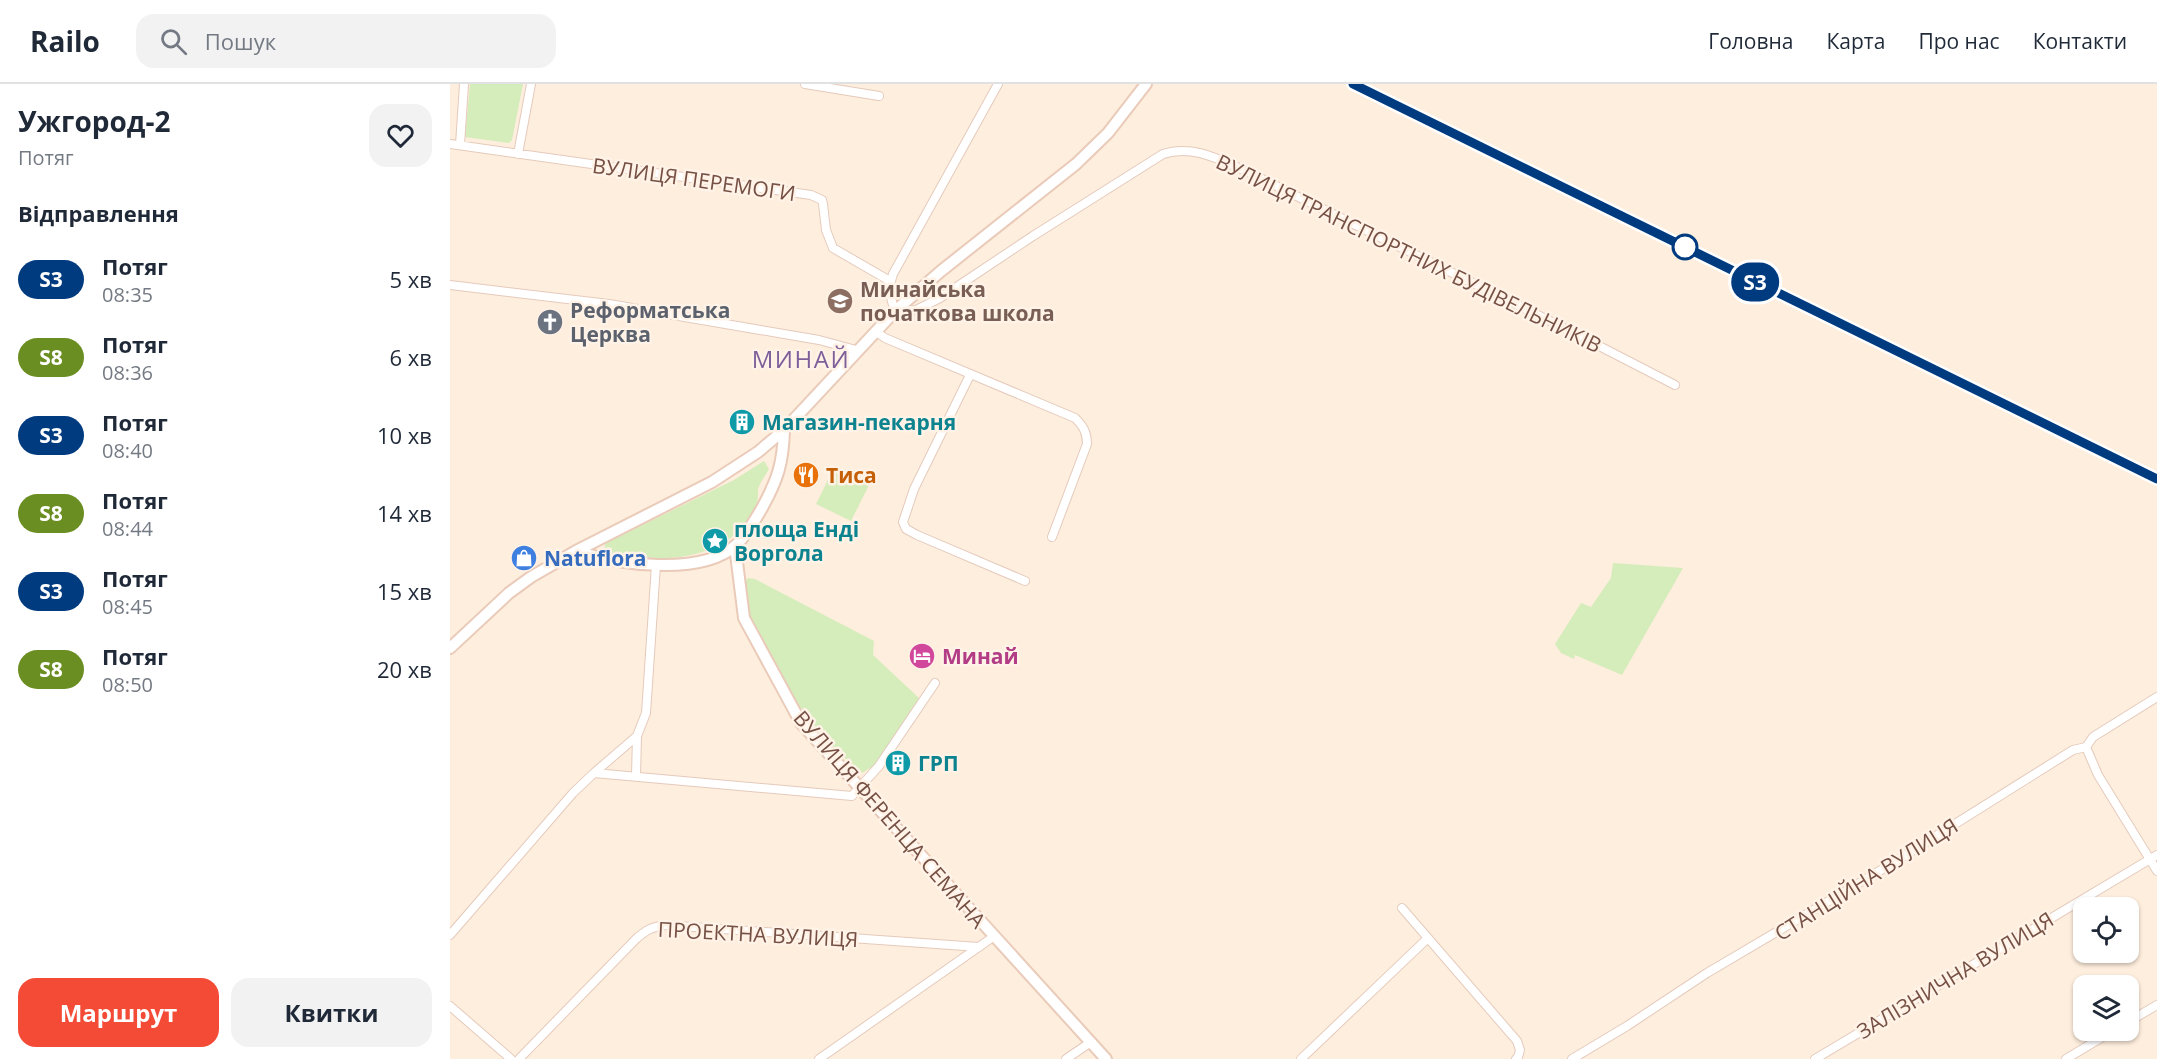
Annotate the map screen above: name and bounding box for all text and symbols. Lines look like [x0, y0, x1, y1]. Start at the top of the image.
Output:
search box [136, 14, 556, 68]
text: Railo [30, 22, 100, 60]
icon: search [157, 25, 190, 58]
text: Пошук [205, 26, 276, 56]
text: Головна [1708, 27, 1793, 55]
text: Карта [1826, 27, 1885, 55]
text: Про нас [1918, 27, 2000, 55]
text: Контакти [2033, 27, 2127, 55]
text: Ужгород-2 [18, 102, 170, 140]
button: heart [369, 104, 432, 167]
text: Потяг [18, 144, 74, 171]
street label: ВУЛИЦЯ ТРАНСПОРТНИХ БУДІВЕЛЬНИКІВ [1212, 147, 1606, 359]
street label: ВУЛИЦЯ ПЕРЕМОГИ [591, 151, 797, 207]
text: Відправлення [18, 198, 179, 228]
unlabelled marker [1672, 234, 1698, 260]
text: Потяг [102, 251, 168, 281]
line badge: S3 [1728, 262, 1782, 302]
text: 5 хв [390, 264, 432, 294]
text: S3 [39, 265, 63, 293]
text: S3 [1743, 268, 1767, 296]
place label: Минайська початкова школа [860, 275, 1055, 327]
text: 08:35 [102, 281, 153, 308]
school or university icon: Минайська початкова школа [825, 286, 855, 316]
place label: Реформатська Церква [570, 296, 730, 348]
church icon: Реформатська Церква [535, 307, 565, 337]
text: Потяг [102, 329, 168, 359]
text: 6 хв [390, 342, 432, 372]
district label: МИНАЙ [752, 342, 850, 375]
text: S8 [39, 343, 63, 371]
text: 08:36 [102, 359, 153, 386]
text: Потяг [102, 407, 168, 437]
building icon: Магазин-пекарня [727, 407, 757, 437]
place label: Магазин-пекарня [762, 408, 956, 436]
text: 10 хв [377, 420, 432, 450]
text: S3 [39, 421, 63, 449]
text: 08:40 [102, 437, 153, 464]
restaurant icon: Тиса [791, 460, 821, 490]
place label: Тиса [826, 461, 877, 489]
text: Потяг [102, 485, 168, 515]
text: 14 хв [377, 498, 432, 528]
text: S8 [39, 499, 63, 527]
text: 08:44 [102, 515, 153, 542]
place label: площа Енді Воргола [734, 515, 859, 567]
place icon: площа Енді Воргола [700, 526, 730, 556]
shop icon: Natuflora [509, 543, 539, 573]
place label: Natuflora [544, 544, 646, 572]
text: Потяг [102, 563, 168, 593]
text: 15 хв [377, 576, 432, 606]
text: S3 [39, 577, 63, 605]
text: 08:45 [102, 593, 153, 620]
text: Потяг [102, 641, 168, 671]
hotel icon: Минай [907, 641, 937, 671]
place label: Минай [942, 642, 1019, 670]
text: 20 хв [377, 654, 432, 684]
text: S8 [39, 655, 63, 683]
text: 08:50 [102, 671, 153, 698]
street label: ВУЛИЦЯ ФЕРЕНЦА СЕМАНА [788, 704, 993, 934]
building icon: ГРП [883, 748, 913, 778]
place label: ГРП [918, 749, 959, 777]
street label: СТАНЦІЙНА ВУЛИЦЯ [1769, 811, 1963, 947]
map controls [2073, 897, 2139, 1041]
button: locate [2073, 897, 2139, 963]
street label: ЗАЛІЗНИЧНА ВУЛИЦЯ [1852, 905, 2058, 1045]
street label: ПРОЕКТНА ВУЛИЦЯ [657, 915, 859, 953]
button: layers [2073, 975, 2139, 1041]
button: Маршрут [18, 978, 219, 1047]
button: Квитки [231, 978, 432, 1047]

